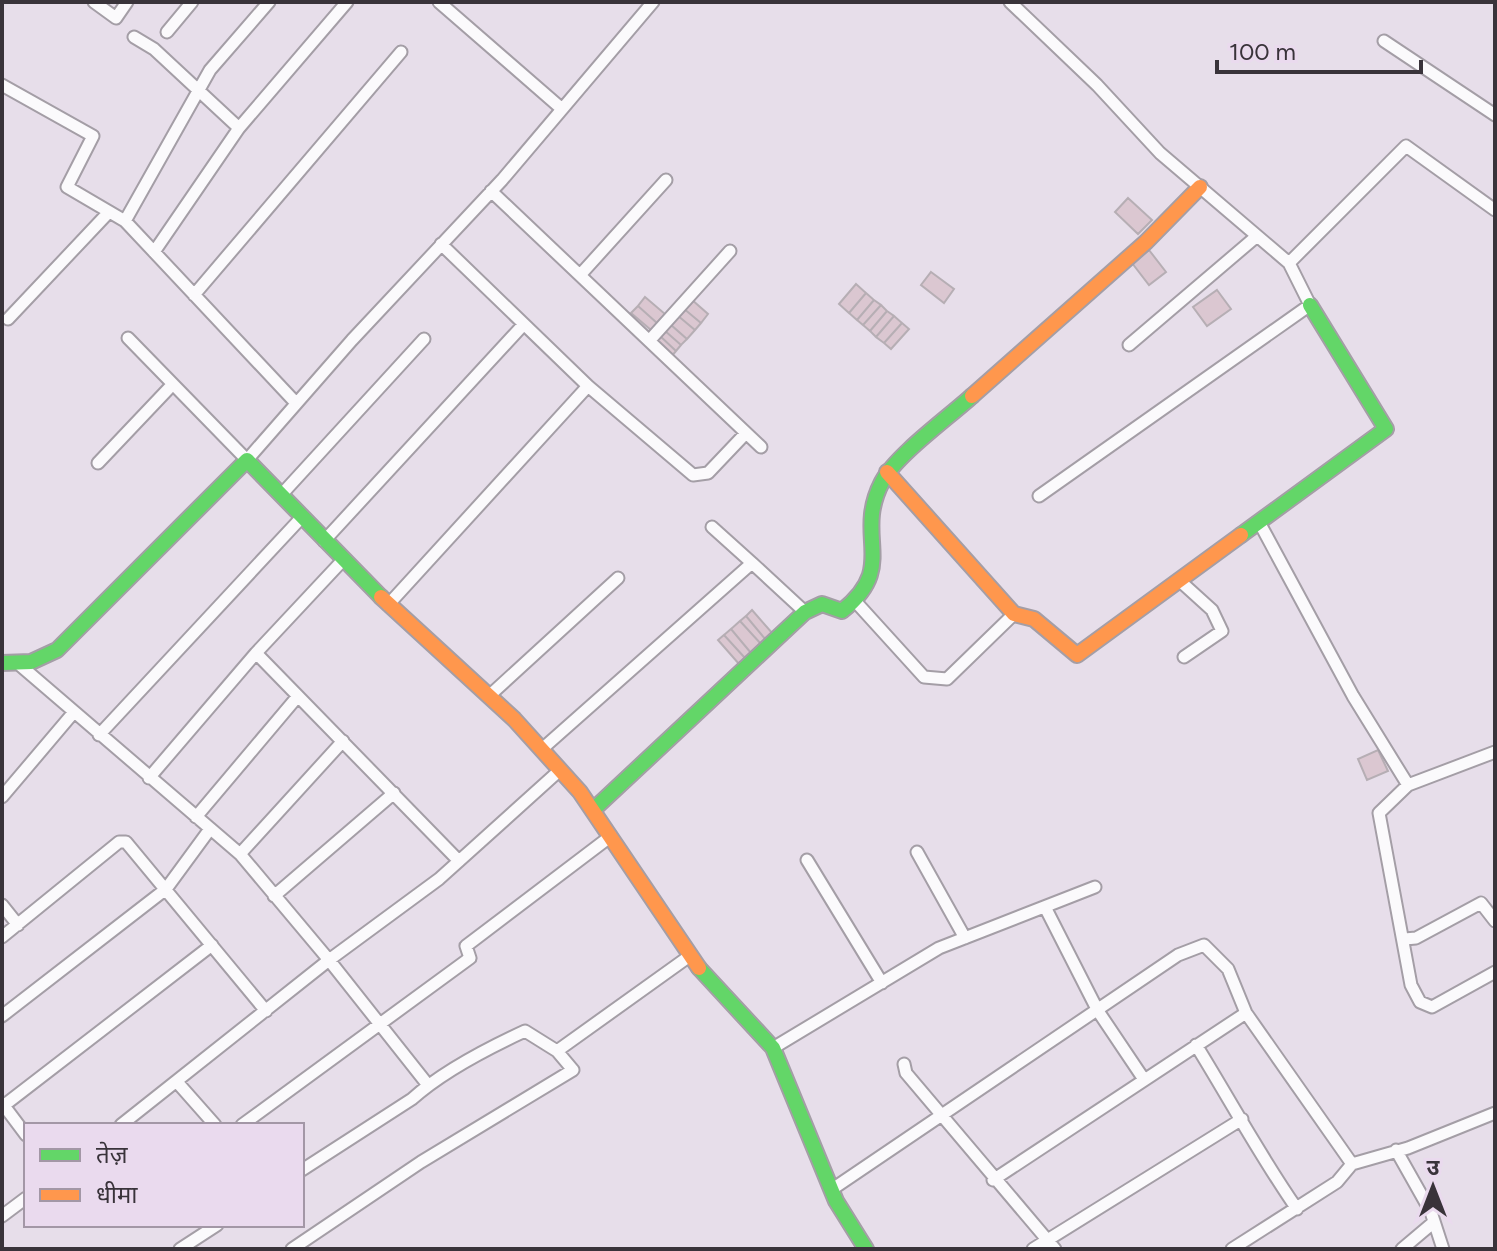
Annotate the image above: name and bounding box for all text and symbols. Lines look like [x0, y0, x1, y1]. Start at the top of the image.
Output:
scale bar [1217, 24, 1421, 74]
text: 100 m [1229, 37, 1296, 66]
legend [24, 1123, 304, 1227]
text: तेज़ [96, 1140, 129, 1169]
north arrow [1393, 1147, 1473, 1227]
text: उ [1427, 1154, 1441, 1181]
text: धीमा [96, 1180, 138, 1209]

